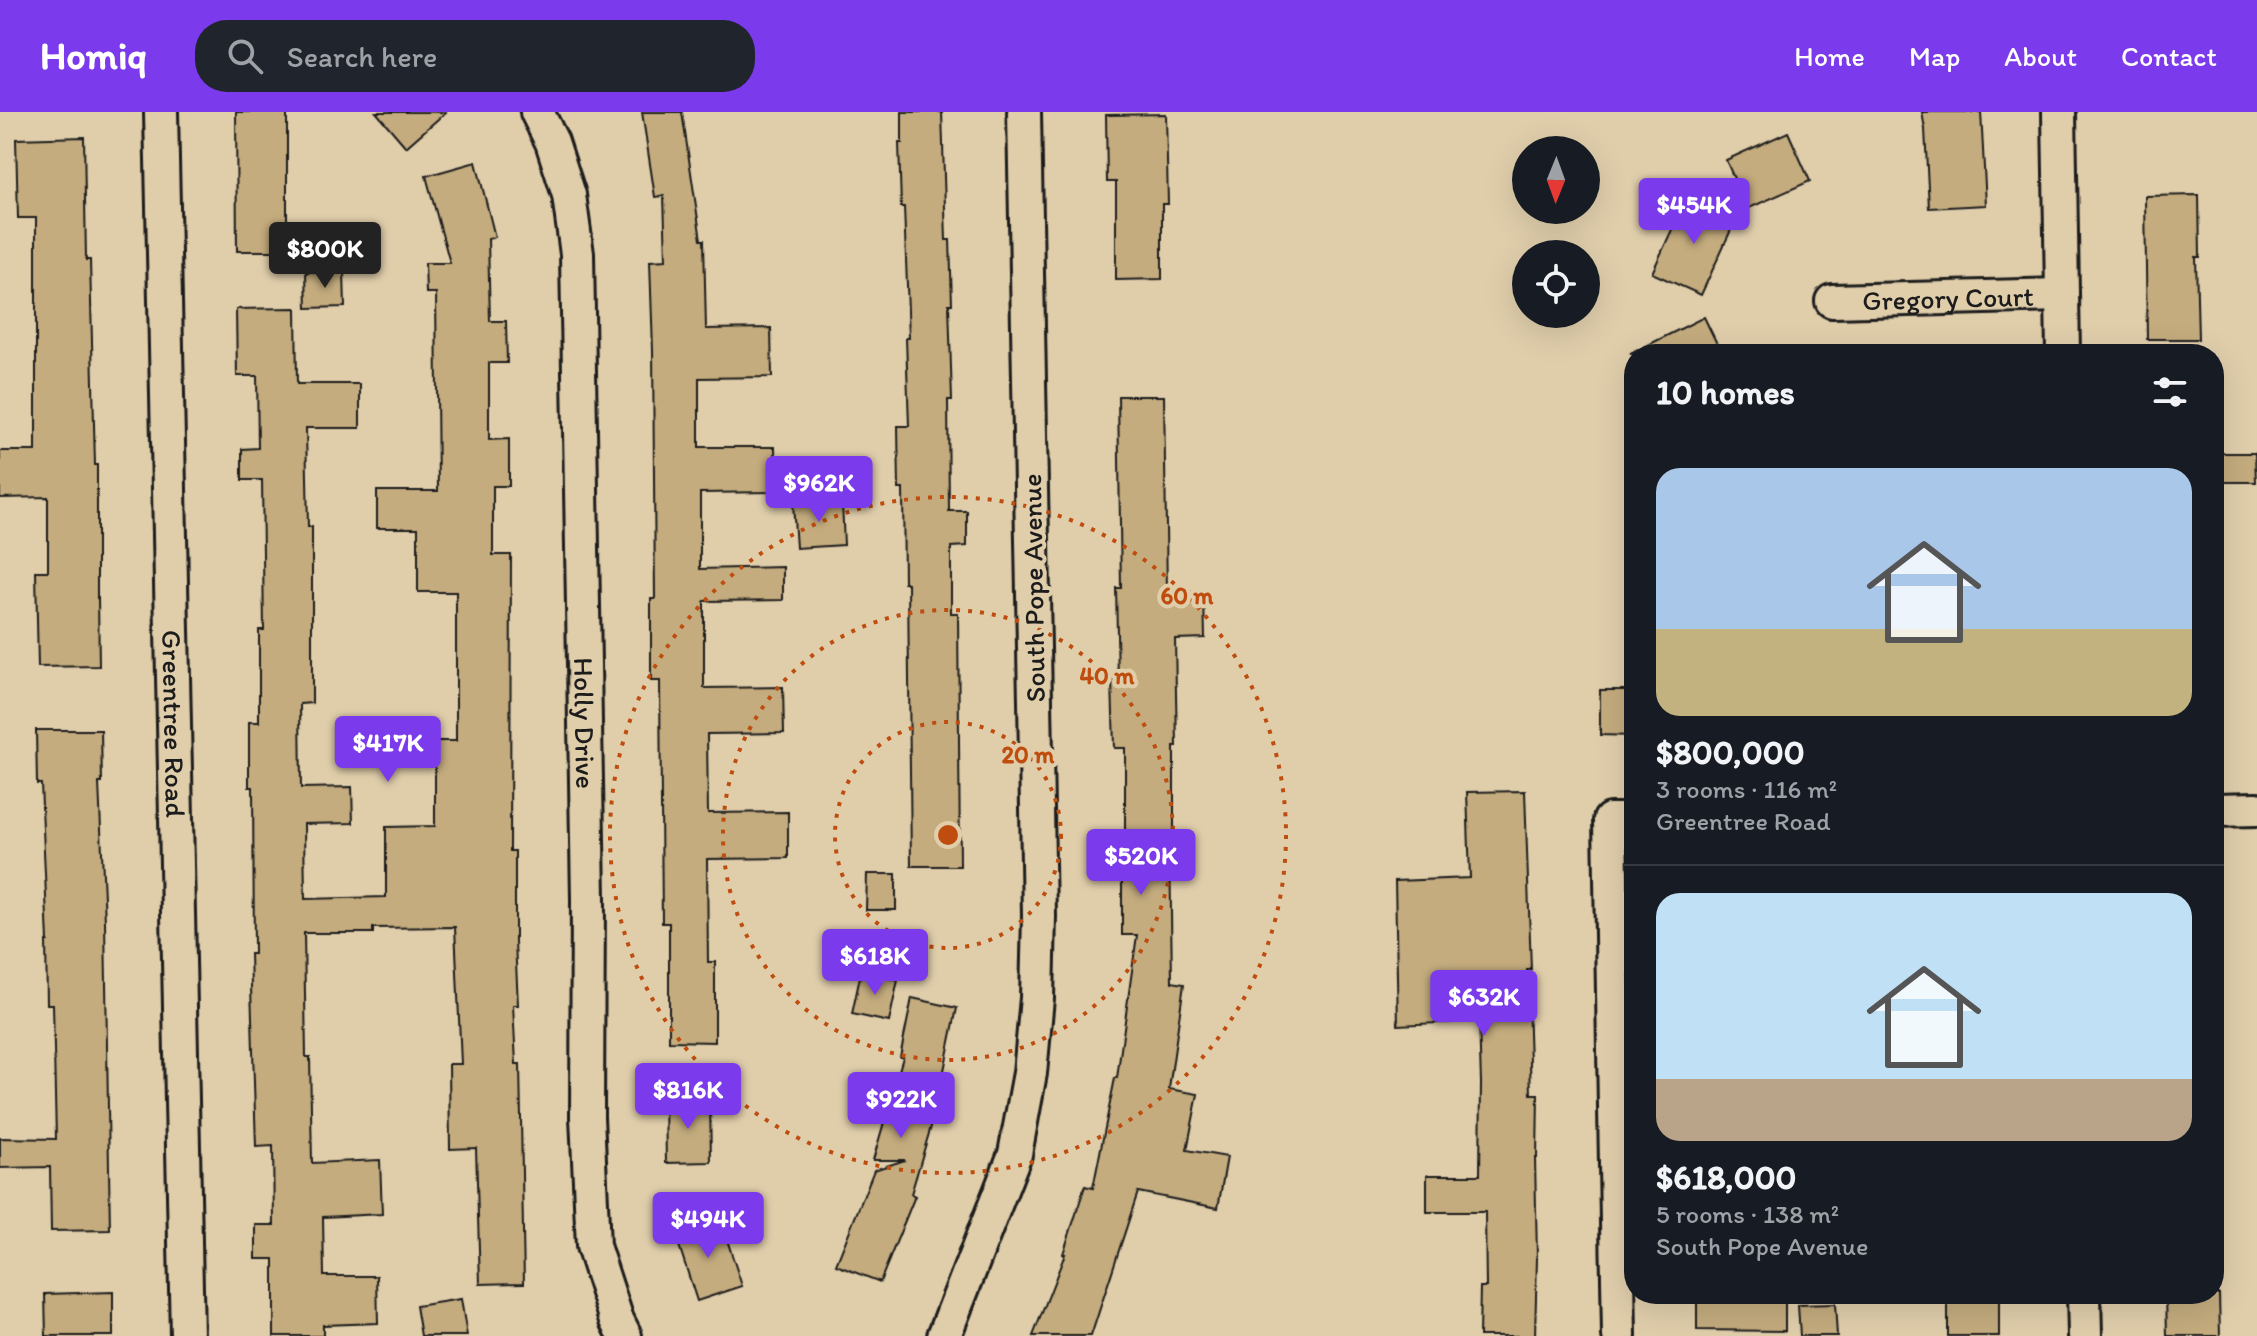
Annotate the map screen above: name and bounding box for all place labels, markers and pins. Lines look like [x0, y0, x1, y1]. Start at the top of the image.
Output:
pin: $454K [1638, 178, 1750, 246]
pin: $800K [269, 222, 381, 290]
pin: $962K [763, 456, 875, 524]
pin: $417K [332, 716, 444, 784]
centre of rings [934, 821, 962, 849]
pin: $520K [1085, 829, 1197, 897]
pin: $618K [819, 929, 931, 997]
pin: $632K [1428, 970, 1540, 1038]
pin: $816K [632, 1063, 744, 1131]
pin: $922K [845, 1072, 957, 1140]
pin: $494K [652, 1192, 764, 1260]

